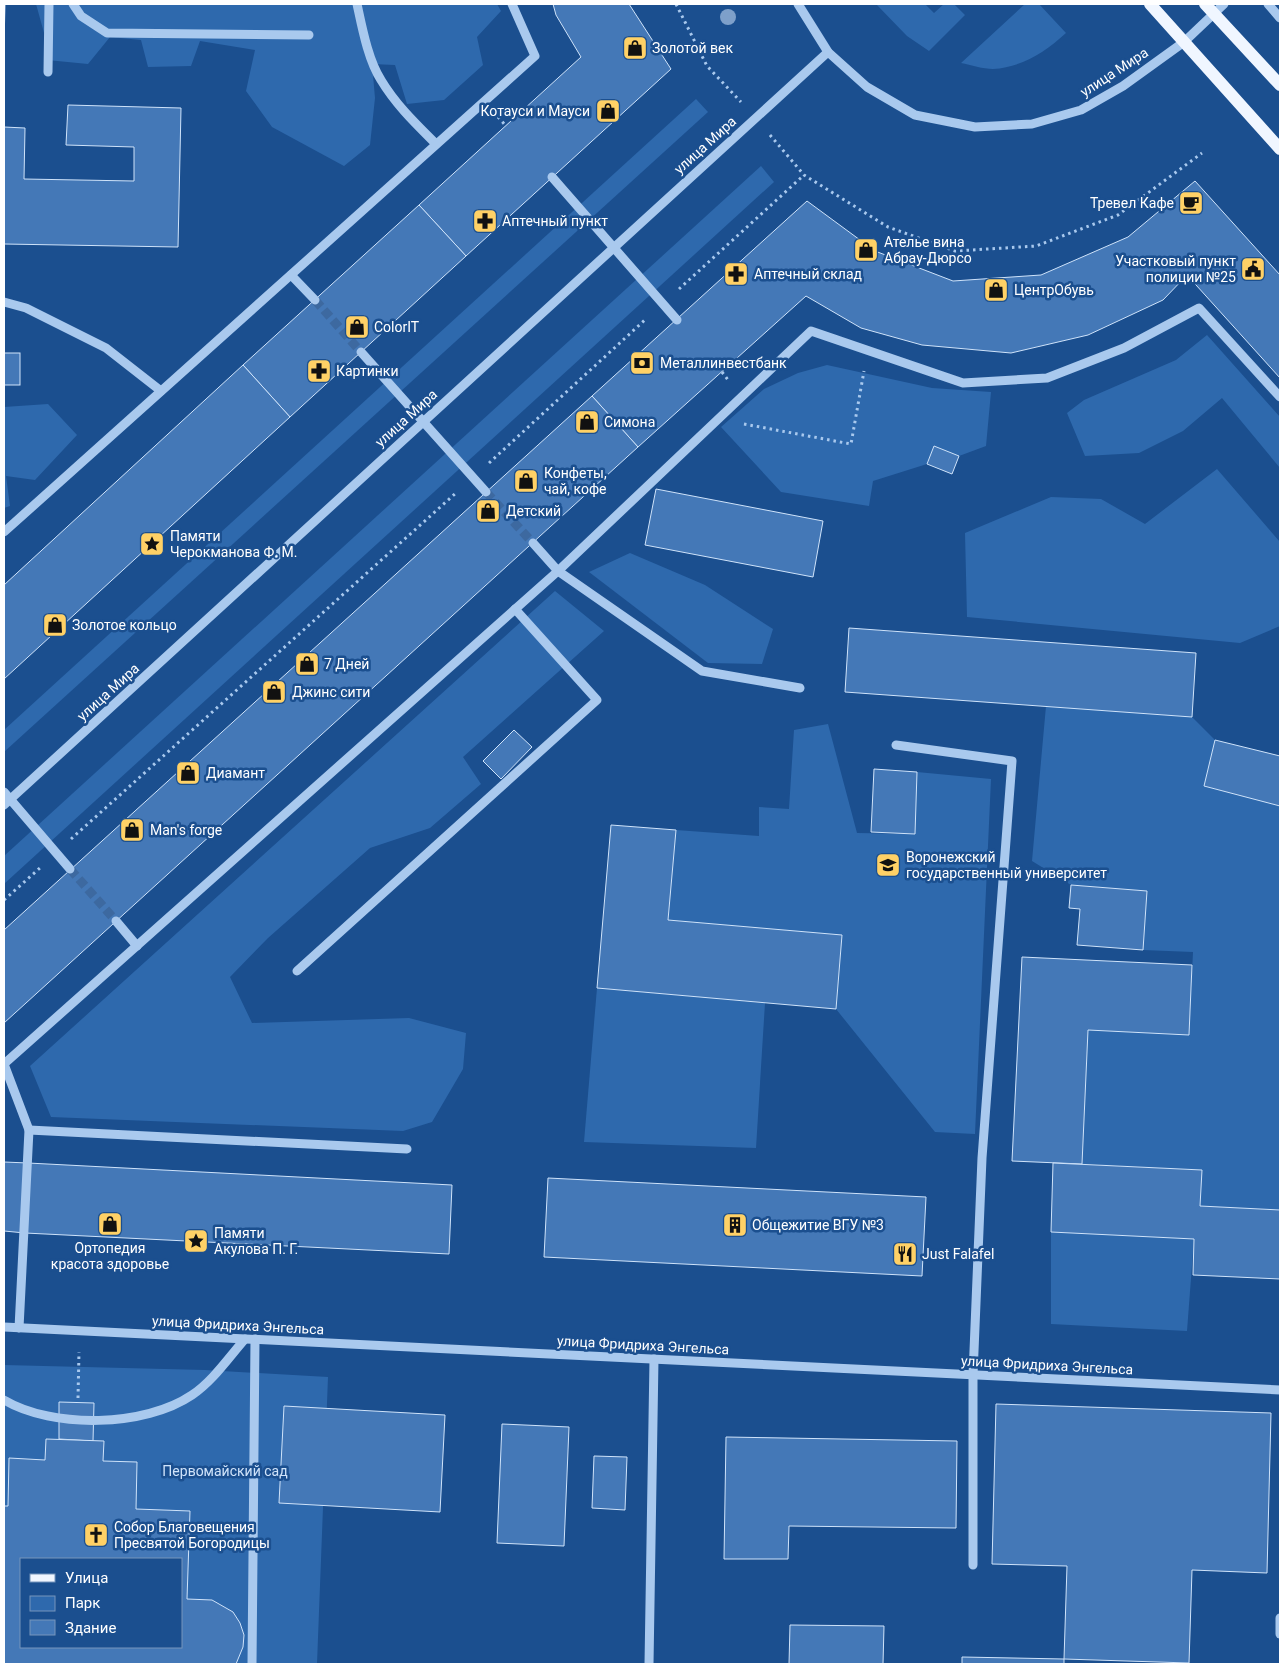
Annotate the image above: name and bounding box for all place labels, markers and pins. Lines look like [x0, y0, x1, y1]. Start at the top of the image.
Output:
shop icon: Золотой век [622, 35, 648, 61]
place label: Золотой век [652, 40, 734, 56]
shop icon: Котауси и Мауси [595, 98, 621, 124]
place label: Котауси и Мауси [481, 103, 590, 119]
cafe icon: Тревел Кафе [1178, 190, 1204, 216]
place label: Тревел Кафе [1090, 195, 1174, 211]
pharmacy icon: Аптечный пункт [472, 208, 498, 234]
place label: Аптечный пункт [502, 213, 608, 229]
place label: Ателье вина Абрау-Дюрсо [884, 234, 972, 266]
shop icon: Ателье вина Абрау-Дюрсо [853, 237, 879, 263]
place label: Участковый пункт полиции №25 [1115, 253, 1236, 285]
public building icon: Участковый пункт полиции №25 [1240, 256, 1266, 282]
pharmacy icon: Аптечный склад [723, 261, 749, 287]
place label: Аптечный склад [754, 266, 863, 282]
shop icon: ЦентрОбувь [983, 277, 1009, 303]
place label: ЦентрОбувь [1014, 282, 1094, 298]
shop icon: ColorIT [344, 314, 370, 340]
place label: ColorIT [374, 319, 420, 335]
bank icon: Металлинвестбанк [629, 350, 655, 376]
place label: Металлинвестбанк [660, 355, 787, 371]
pharmacy icon: Картинки [306, 358, 332, 384]
place label: Картинки [336, 363, 398, 379]
shop icon: Симона [574, 409, 600, 435]
place label: Симона [604, 414, 655, 430]
place label: Конфеты, чай, кофе [544, 465, 607, 497]
shop icon: Конфеты, чай, кофе [513, 468, 539, 494]
shop icon: Детский [475, 498, 501, 524]
place label: Детский [506, 503, 561, 519]
place label: Памяти Черокманова Ф. М. [170, 528, 297, 560]
place icon: Памяти Черокманова Ф. М. [139, 531, 165, 557]
shop icon: Золотое кольцо [42, 612, 68, 638]
place label: Золотое кольцо [72, 617, 177, 633]
shop icon: 7 Дней [294, 651, 320, 677]
place label: 7 Дней [324, 656, 369, 672]
shop icon: Джинс сити [261, 679, 287, 705]
place label: Джинс сити [292, 684, 370, 700]
shop icon: Диамант [175, 760, 201, 786]
place label: Диамант [206, 765, 265, 781]
shop icon: Man's forge [119, 817, 145, 843]
place label: Man's forge [150, 822, 222, 838]
place label: Воронежский государственный университет [906, 849, 1107, 881]
school or university icon: Воронежский государственный университет [875, 852, 901, 878]
shop icon: Ортопедия красота здоровье [97, 1211, 123, 1237]
building icon: Общежитие ВГУ №3 [722, 1212, 748, 1238]
place label: Общежитие ВГУ №3 [752, 1217, 884, 1233]
place label: Памяти Акулова П. Г. [214, 1225, 298, 1257]
place icon: Памяти Акулова П. Г. [183, 1228, 209, 1254]
place label: Ортопедия красота здоровье [51, 1240, 169, 1272]
restaurant icon: Just Falafel [892, 1241, 918, 1267]
place label: Just Falafel [922, 1246, 994, 1262]
place label: Собор Благовещения Пресвятой Богородицы [114, 1519, 270, 1551]
church icon: Собор Благовещения Пресвятой Богородицы [83, 1522, 109, 1548]

